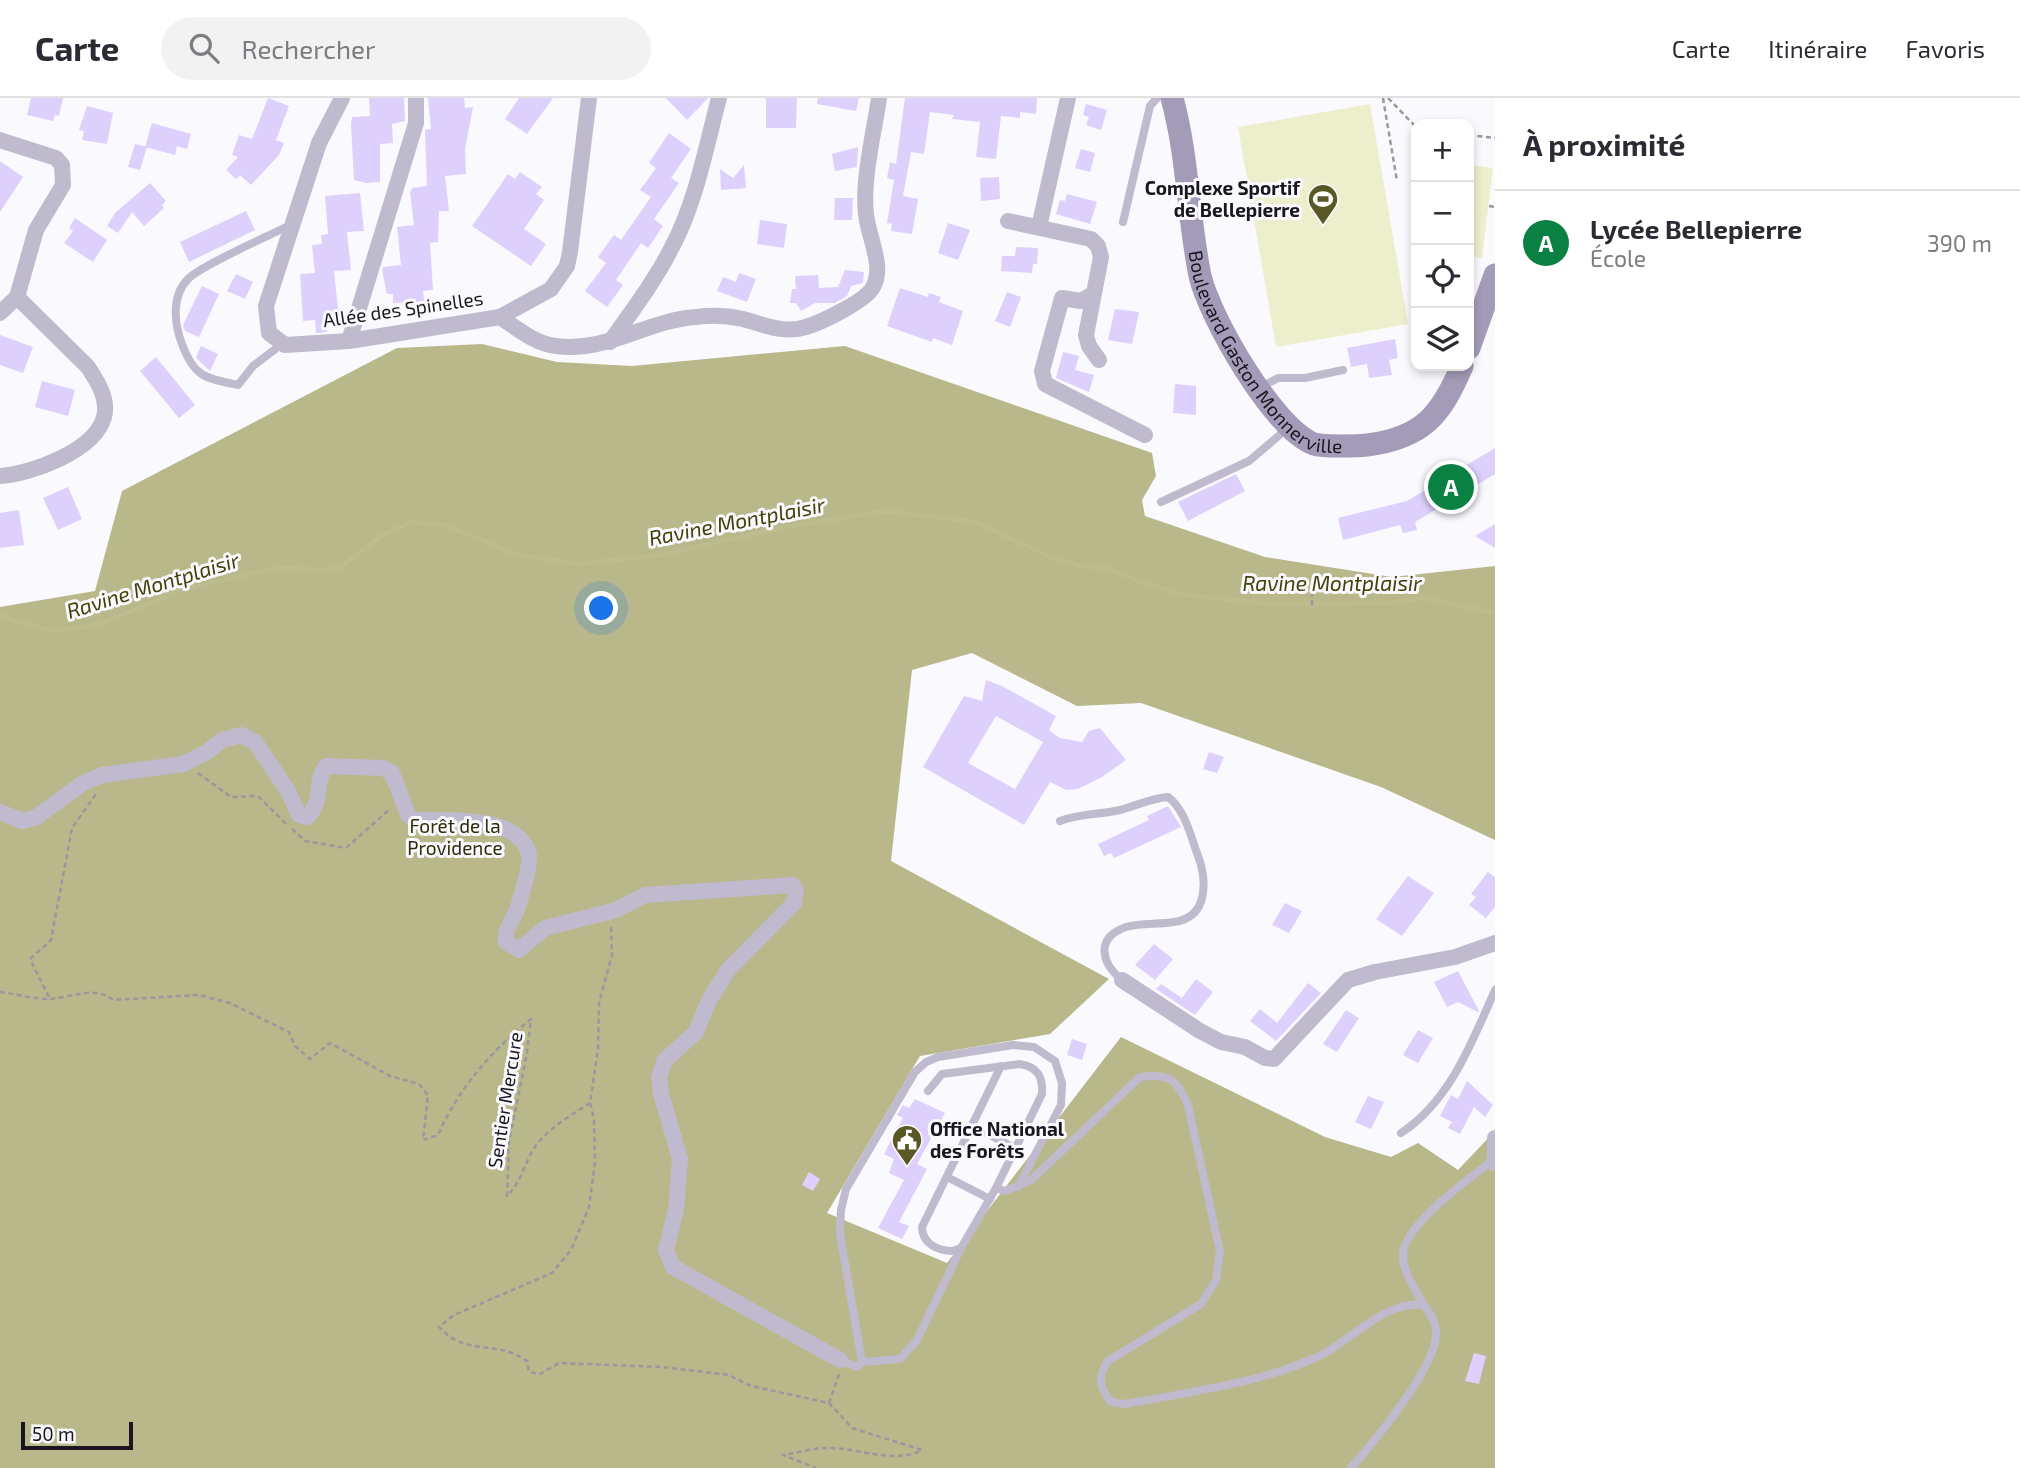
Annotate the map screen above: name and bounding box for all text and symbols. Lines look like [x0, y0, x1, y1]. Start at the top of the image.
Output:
search box [161, 17, 651, 80]
text: Carte [35, 28, 119, 68]
icon: search [185, 29, 223, 67]
text: Rechercher [241, 33, 375, 64]
text: Carte [1672, 34, 1730, 63]
text: Itinéraire [1768, 34, 1867, 63]
text: Favoris [1905, 34, 1985, 63]
map controls [1411, 119, 1474, 371]
button: + [1411, 119, 1474, 182]
text: À proximité [1523, 126, 1685, 162]
place label: Complexe Sportif de Bellepierre [1145, 176, 1301, 221]
sports icon: Complexe Sportif de Bellepierre [1306, 182, 1340, 226]
button: − [1411, 182, 1474, 245]
text: Lycée Bellepierre [1590, 213, 1802, 244]
text: A [1538, 229, 1554, 257]
text: 390 m [1927, 229, 1992, 257]
text: École [1590, 244, 1646, 272]
button: locate [1411, 245, 1474, 308]
street label: Boulevard Gaston Monnerville [1185, 248, 1342, 457]
street label: Allée des Spinelles [321, 286, 485, 331]
button: layers [1411, 308, 1474, 371]
pin: A [1428, 461, 1474, 513]
water label: Ravine Montplaisir [646, 491, 828, 550]
water label: Ravine Montplaisir [63, 546, 243, 623]
water label: Ravine Montplaisir [1242, 570, 1422, 595]
your location [584, 591, 618, 625]
park label: Forêt de la Providence [407, 814, 503, 859]
street label: Sentier Mercure [482, 1030, 527, 1170]
place label: Office National des Forêts [930, 1117, 1065, 1162]
public building icon: Office National des Forêts [890, 1123, 924, 1167]
scale bar [21, 1419, 133, 1451]
text: 50 m [32, 1422, 75, 1445]

